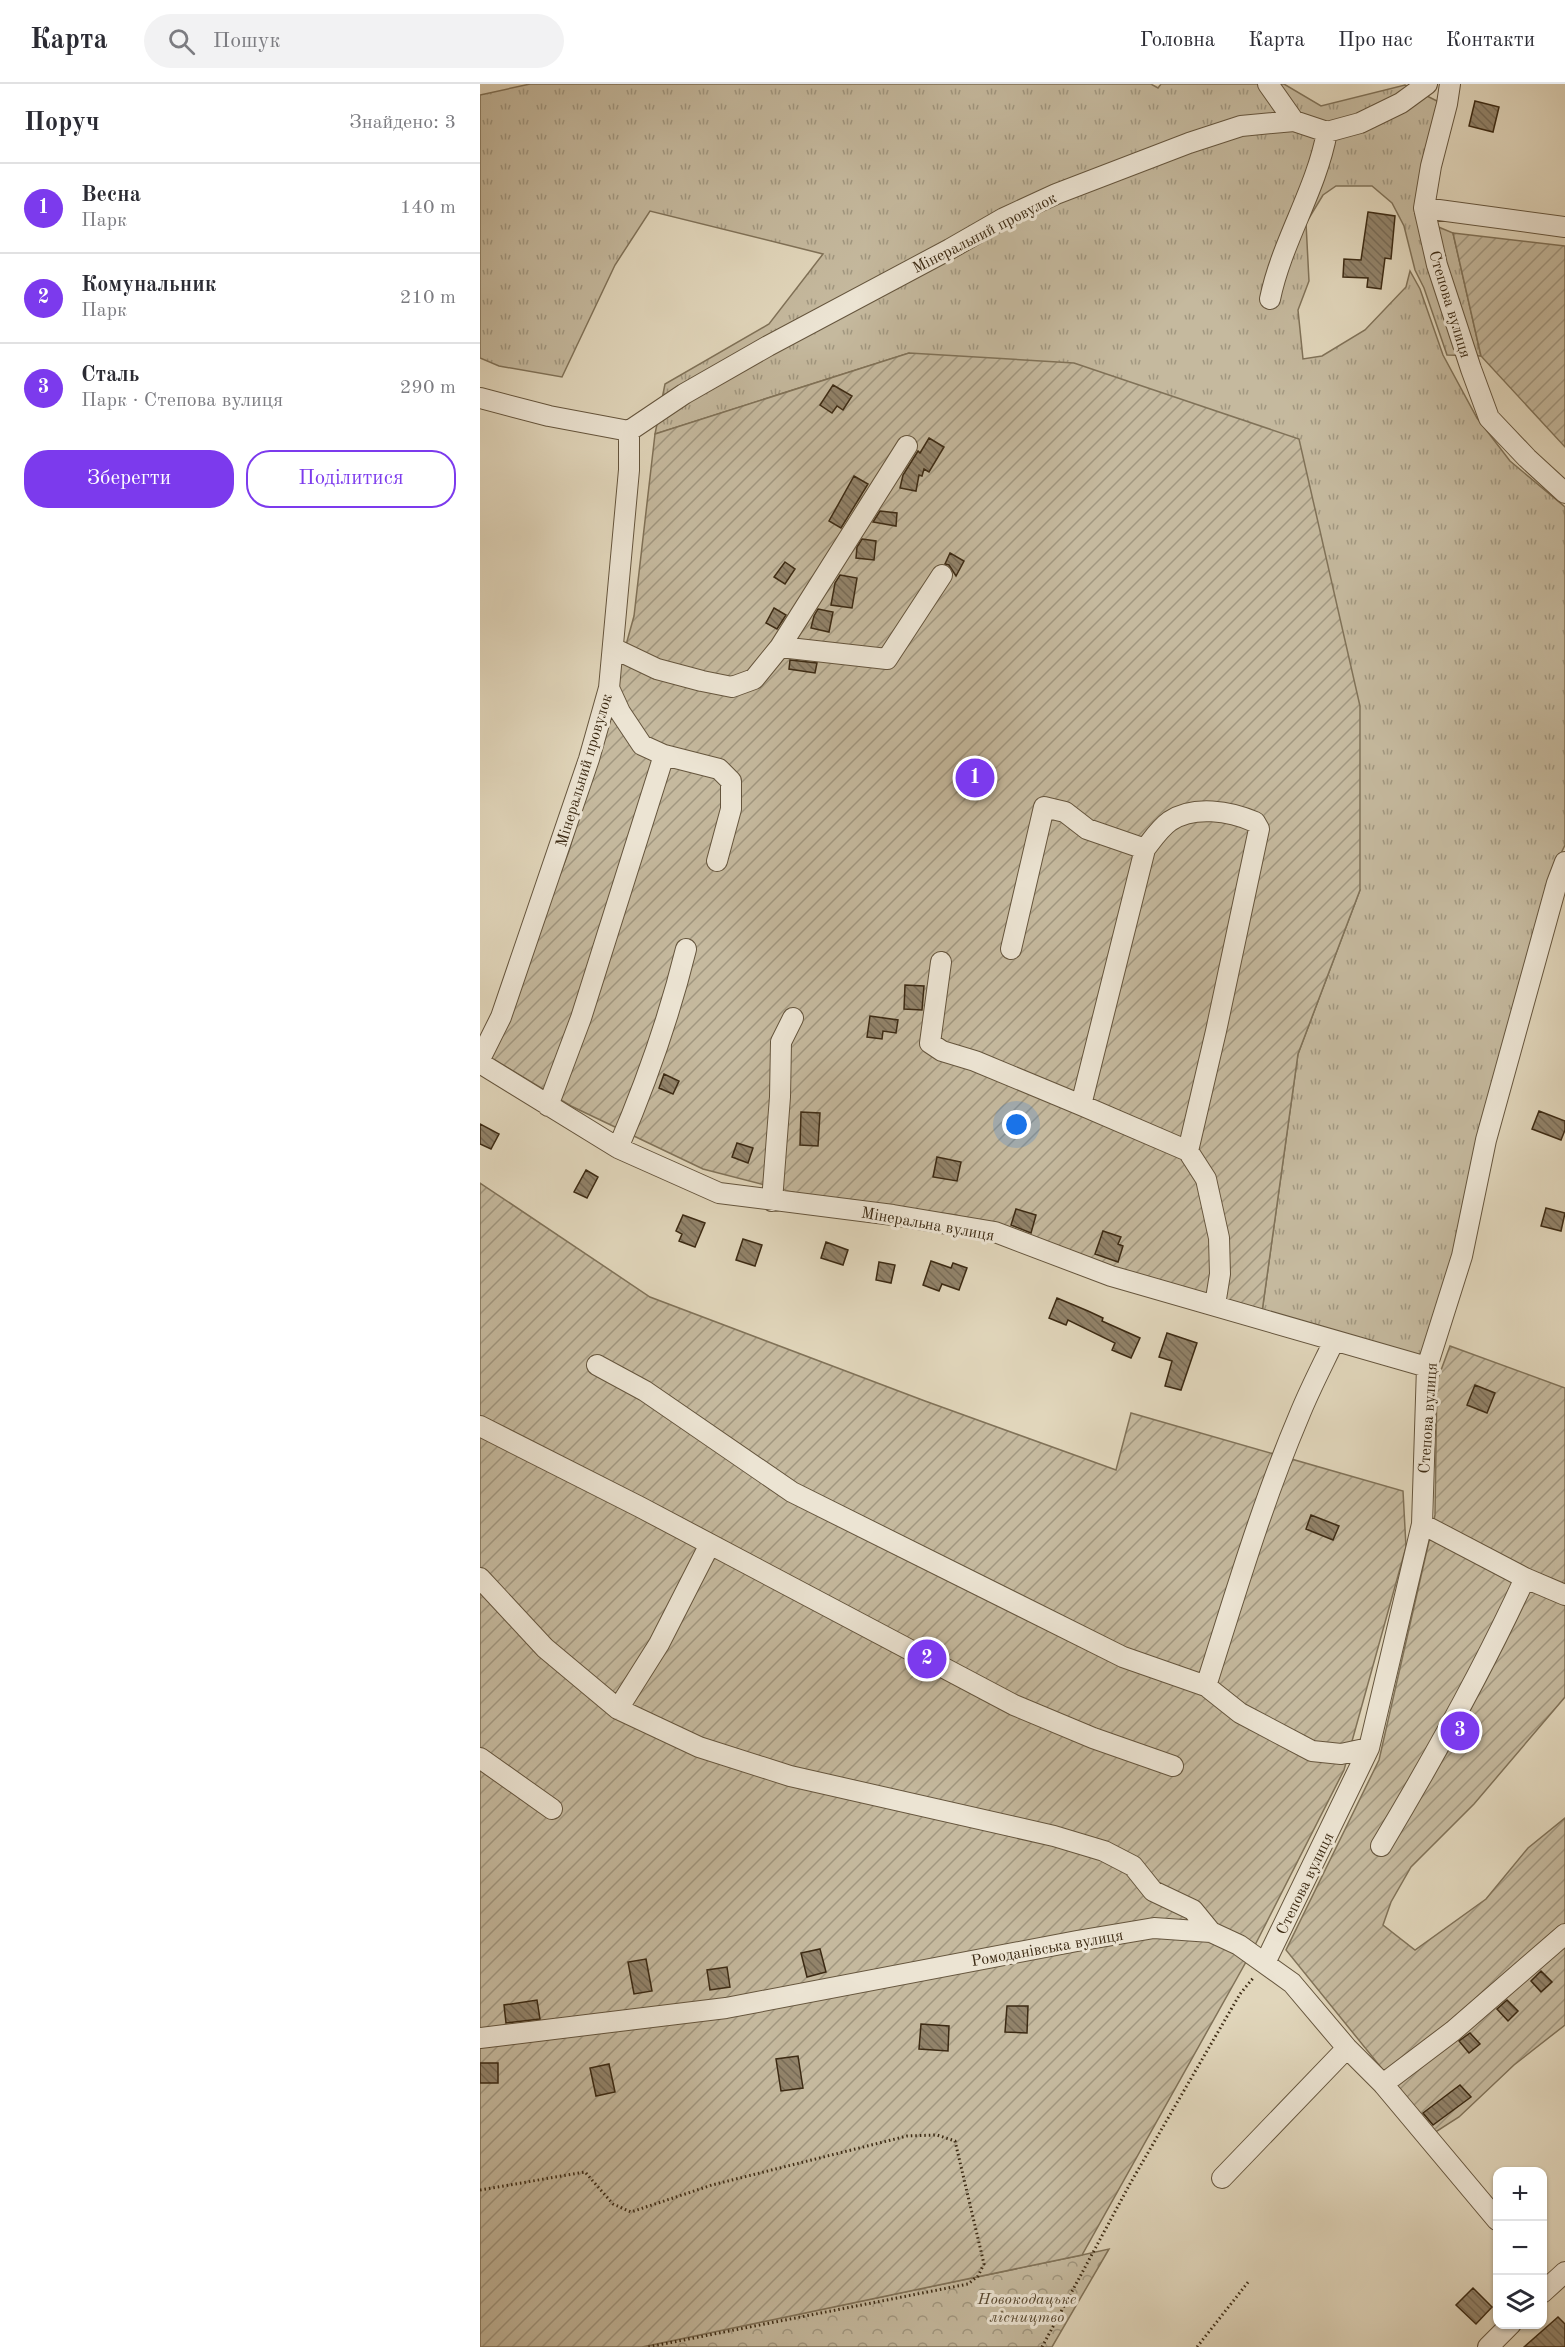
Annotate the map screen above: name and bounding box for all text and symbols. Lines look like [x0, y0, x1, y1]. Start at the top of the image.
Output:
search box [144, 14, 564, 68]
icon: search [165, 25, 198, 58]
text: Карта [30, 27, 108, 55]
text: Пошук [213, 30, 281, 52]
text: Головна [1140, 30, 1215, 51]
text: Карта [1248, 30, 1305, 51]
text: Про нас [1338, 30, 1413, 51]
text: Контакти [1446, 30, 1535, 51]
text: Поруч [24, 110, 100, 136]
text: Знайдено: 3 [349, 113, 456, 133]
text: Весна [81, 184, 141, 206]
street label: Мінеральний провулок [910, 190, 1060, 277]
text: 1 [38, 198, 49, 218]
text: 140 m [400, 198, 456, 218]
text: Парк [81, 211, 127, 231]
street label: Степова вулиця [1425, 249, 1473, 360]
text: Комунальник [81, 274, 216, 296]
text: 2 [38, 288, 49, 308]
text: 210 m [400, 288, 456, 308]
text: Парк [81, 301, 127, 321]
text: Сталь [81, 364, 140, 386]
text: 3 [38, 378, 49, 398]
text: 290 m [400, 378, 456, 398]
text: Парк · Степова вулиця [81, 391, 283, 411]
button: Зберегти [24, 450, 234, 508]
button: Поділитися [246, 450, 456, 508]
street label: Мінеральний провулок [554, 692, 616, 849]
pin: 1 [956, 756, 994, 800]
your location [1002, 1110, 1031, 1139]
street label: Мінеральна вулиця [860, 1205, 995, 1245]
street label: Степова вулиця [1417, 1362, 1441, 1474]
pin: 2 [908, 1636, 946, 1682]
pin: 3 [1440, 1708, 1480, 1754]
street label: Степова вулиця [1274, 1830, 1337, 1937]
street label: Ромоданівська вулиця [970, 1928, 1125, 1970]
map controls [1493, 2167, 1547, 2329]
button: + [1493, 2167, 1547, 2221]
button: − [1493, 2221, 1547, 2275]
button: layers [1493, 2275, 1547, 2329]
park label: Новокодацьке лісництво [977, 2292, 1077, 2326]

